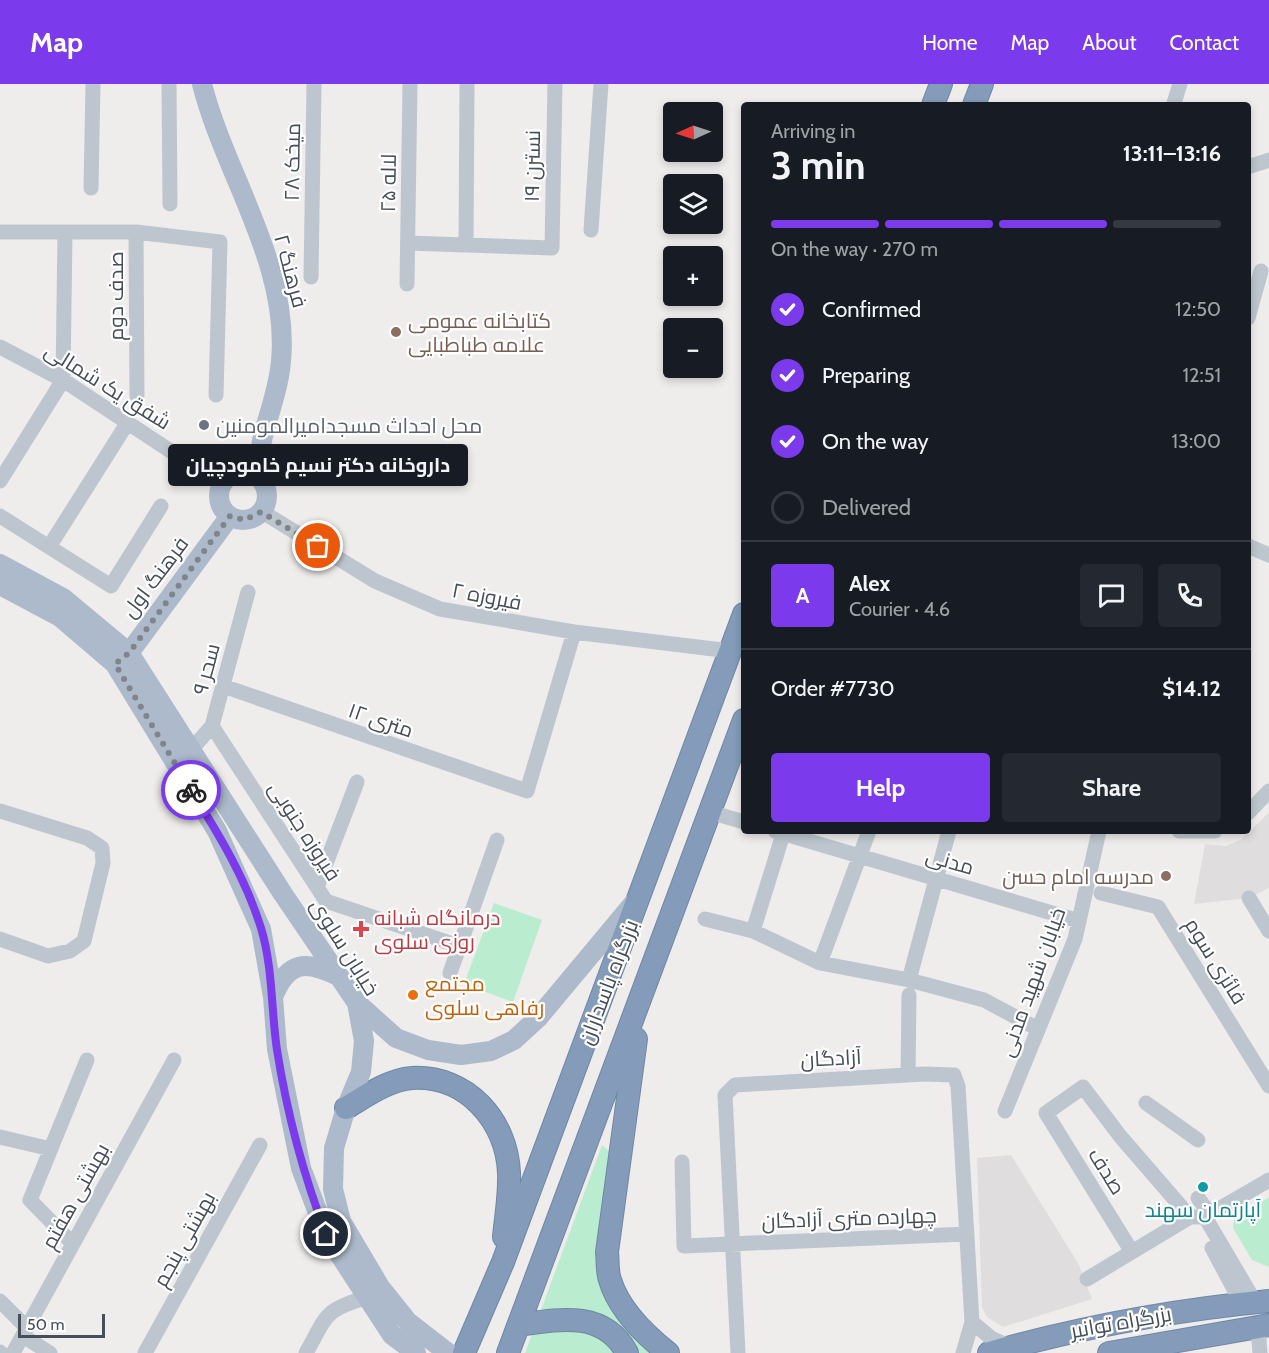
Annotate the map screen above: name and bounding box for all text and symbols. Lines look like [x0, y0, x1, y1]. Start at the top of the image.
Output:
text: Map [30, 25, 83, 59]
text: Home [922, 30, 978, 55]
text: Map [1011, 30, 1049, 55]
text: About [1082, 30, 1136, 55]
text: Contact [1169, 30, 1239, 55]
north arrow [663, 102, 723, 162]
map controls [663, 102, 723, 378]
text: Arriving in [771, 119, 855, 143]
street label: میخک ۲۸ [279, 123, 305, 201]
street label: نسترن ۱۹ [519, 130, 546, 202]
text: 13:11–13:16 [1123, 140, 1221, 167]
text: 3 min [771, 141, 866, 189]
street label: لاله ۲۵ [375, 153, 401, 213]
button: layers [663, 174, 723, 234]
street label: فرهنگ ۲ [269, 232, 313, 310]
text: On the way · 270 m [771, 237, 938, 261]
button: + [663, 246, 723, 306]
street label: صدف دوم [103, 251, 130, 341]
icon: check [771, 293, 804, 326]
text: Confirmed [822, 296, 921, 323]
text: 12:50 [1175, 297, 1221, 321]
place label: کتابخانه عمومی علامه طباطبایی [408, 308, 551, 358]
button: − [663, 318, 723, 378]
marker: کتابخانه عمومی علامه طباطبایی [389, 325, 403, 339]
street label: شفق یک شمالی [40, 337, 176, 436]
icon: check [771, 359, 804, 392]
text: Preparing [822, 362, 910, 389]
text: 12:51 [1183, 363, 1221, 387]
place label: محل احداث مسجدامیرالمومنین [216, 413, 482, 439]
marker: محل احداث مسجدامیرالمومنین [197, 418, 211, 432]
icon: check [771, 425, 804, 458]
text: On the way [822, 428, 929, 455]
text: 13:00 [1172, 429, 1221, 453]
callout: داروخانه دکتر نسیم خامودچیان [168, 444, 468, 486]
text: داروخانه دکتر نسیم خامودچیان [186, 453, 450, 477]
text: Delivered [822, 494, 911, 521]
pin [292, 520, 343, 571]
icon: bag [301, 529, 334, 562]
street label: فرهنگ اول [116, 532, 194, 623]
button: chat [1080, 564, 1143, 627]
button: phone [1158, 564, 1221, 627]
text: Alex [849, 570, 890, 597]
street label: فیروزه ٢ [450, 577, 524, 615]
text: A [796, 582, 809, 609]
text: Courier · 4.6 [849, 597, 950, 621]
street label: سحر ۹ [187, 641, 225, 697]
text: Order #7730 [771, 675, 895, 702]
text: $14.12 [1162, 675, 1221, 702]
street label: ۱۲ متری [345, 697, 417, 744]
button: Help [771, 753, 990, 822]
button: Share [1002, 753, 1221, 822]
courier [161, 760, 221, 820]
icon: bike [175, 774, 208, 807]
street label: فیروزه جنوبی [263, 777, 346, 886]
street label: مدنی [923, 842, 977, 881]
place label: مدرسه امام حسن [1002, 864, 1154, 891]
marker: مدرسه امام حسن [1159, 869, 1173, 883]
street label: خیابان سلوی [305, 894, 385, 1001]
street label: خیابان شهید مدنی [993, 904, 1071, 1060]
place label: درمانگاه شبانه روزی سلوی [374, 905, 500, 955]
street label: فائزی سوم [1178, 913, 1252, 1010]
street label: بزرگراه پاسداران [573, 916, 645, 1049]
marker: درمانگاه شبانه روزی سلوی [352, 920, 370, 938]
place label: مجتمع رفاهی سلوی [425, 971, 544, 1021]
marker: مجتمع رفاهی سلوی [406, 988, 420, 1002]
street label: آزادگان [800, 1044, 863, 1073]
street label: بهشتی هفتم [36, 1139, 116, 1254]
street label: صدف [1083, 1143, 1131, 1199]
marker: آپارتمان سهند [1196, 1180, 1210, 1194]
street label: بهشتی پنجم [148, 1187, 222, 1292]
place label: آپارتمان سهند [1145, 1197, 1261, 1224]
street label: چهارده متری آزادگان [761, 1202, 937, 1236]
pin [300, 1208, 351, 1259]
icon: home [309, 1217, 342, 1250]
street label: بزرگراه توانیر [1068, 1301, 1173, 1343]
scale bar [18, 1311, 105, 1338]
text: 50 m [27, 1315, 64, 1334]

